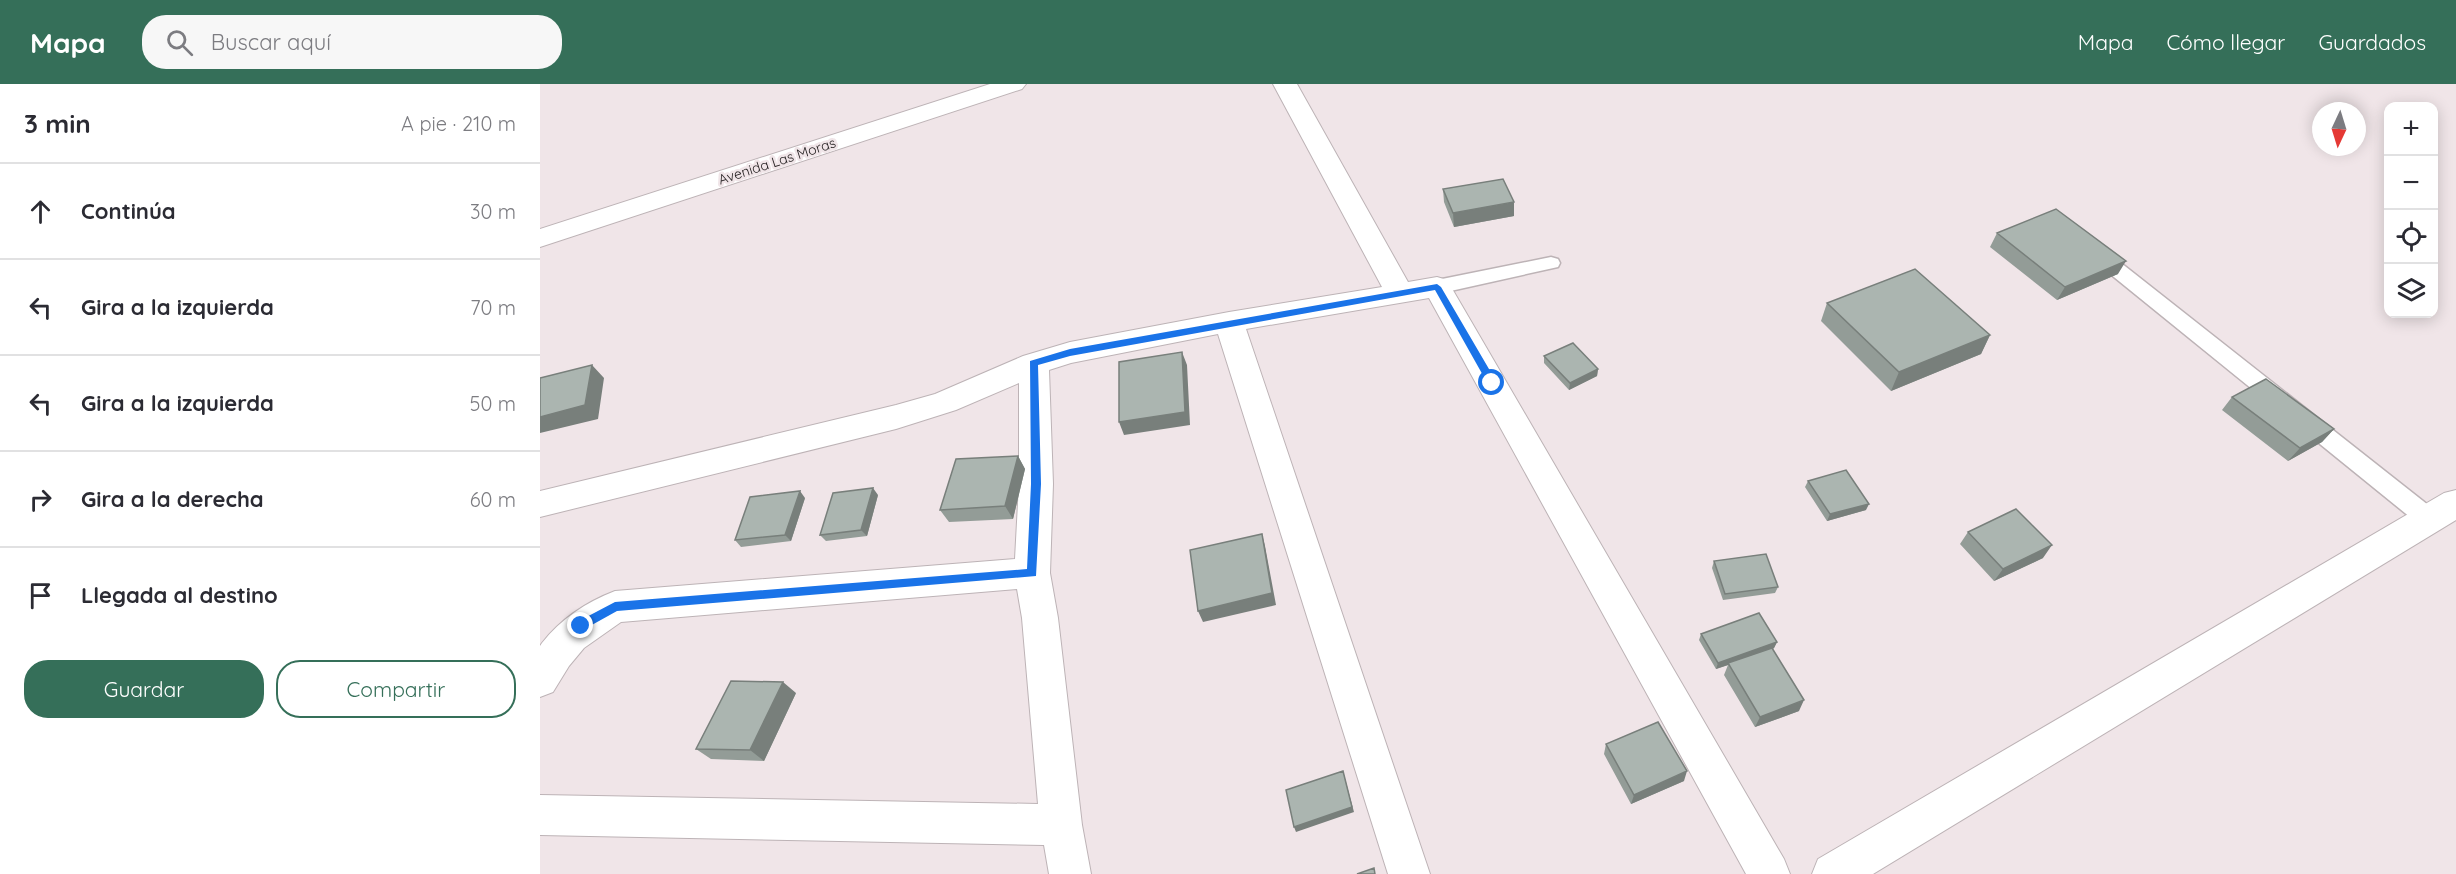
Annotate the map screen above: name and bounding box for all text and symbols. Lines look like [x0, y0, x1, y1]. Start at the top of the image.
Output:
search box [142, 15, 562, 69]
text: Mapa [30, 25, 106, 60]
icon: search [163, 26, 196, 59]
text: Buscar aquí [211, 28, 331, 56]
text: Mapa [2078, 29, 2133, 55]
text: Cómo llegar [2166, 29, 2285, 55]
text: Guardados [2318, 29, 2426, 55]
north arrow [2312, 102, 2366, 156]
map controls [2384, 102, 2438, 318]
button: + [2384, 102, 2438, 156]
text: 3 min [24, 107, 91, 140]
text: A pie · 210 m [401, 111, 516, 136]
street label: Avenida Las Moras [716, 134, 838, 188]
button: − [2384, 156, 2438, 210]
icon: ahead [24, 195, 57, 228]
text: Continúa [81, 197, 176, 225]
text: 30 m [470, 199, 516, 224]
button: locate [2384, 210, 2438, 264]
button: layers [2384, 264, 2438, 318]
icon: left [24, 291, 57, 324]
text: Gira a la izquierda [81, 293, 274, 321]
text: 70 m [470, 295, 516, 320]
route start [1478, 369, 1504, 395]
icon: left [24, 387, 57, 420]
text: Gira a la izquierda [81, 389, 274, 417]
text: 50 m [470, 391, 516, 416]
icon: right [24, 483, 57, 516]
text: Gira a la derecha [81, 485, 264, 513]
text: 60 m [470, 487, 516, 512]
icon: arrive [24, 579, 57, 612]
text: Llegada al destino [81, 581, 278, 609]
route end [567, 612, 593, 638]
button: Guardar [24, 660, 264, 718]
button: Compartir [276, 660, 516, 718]

